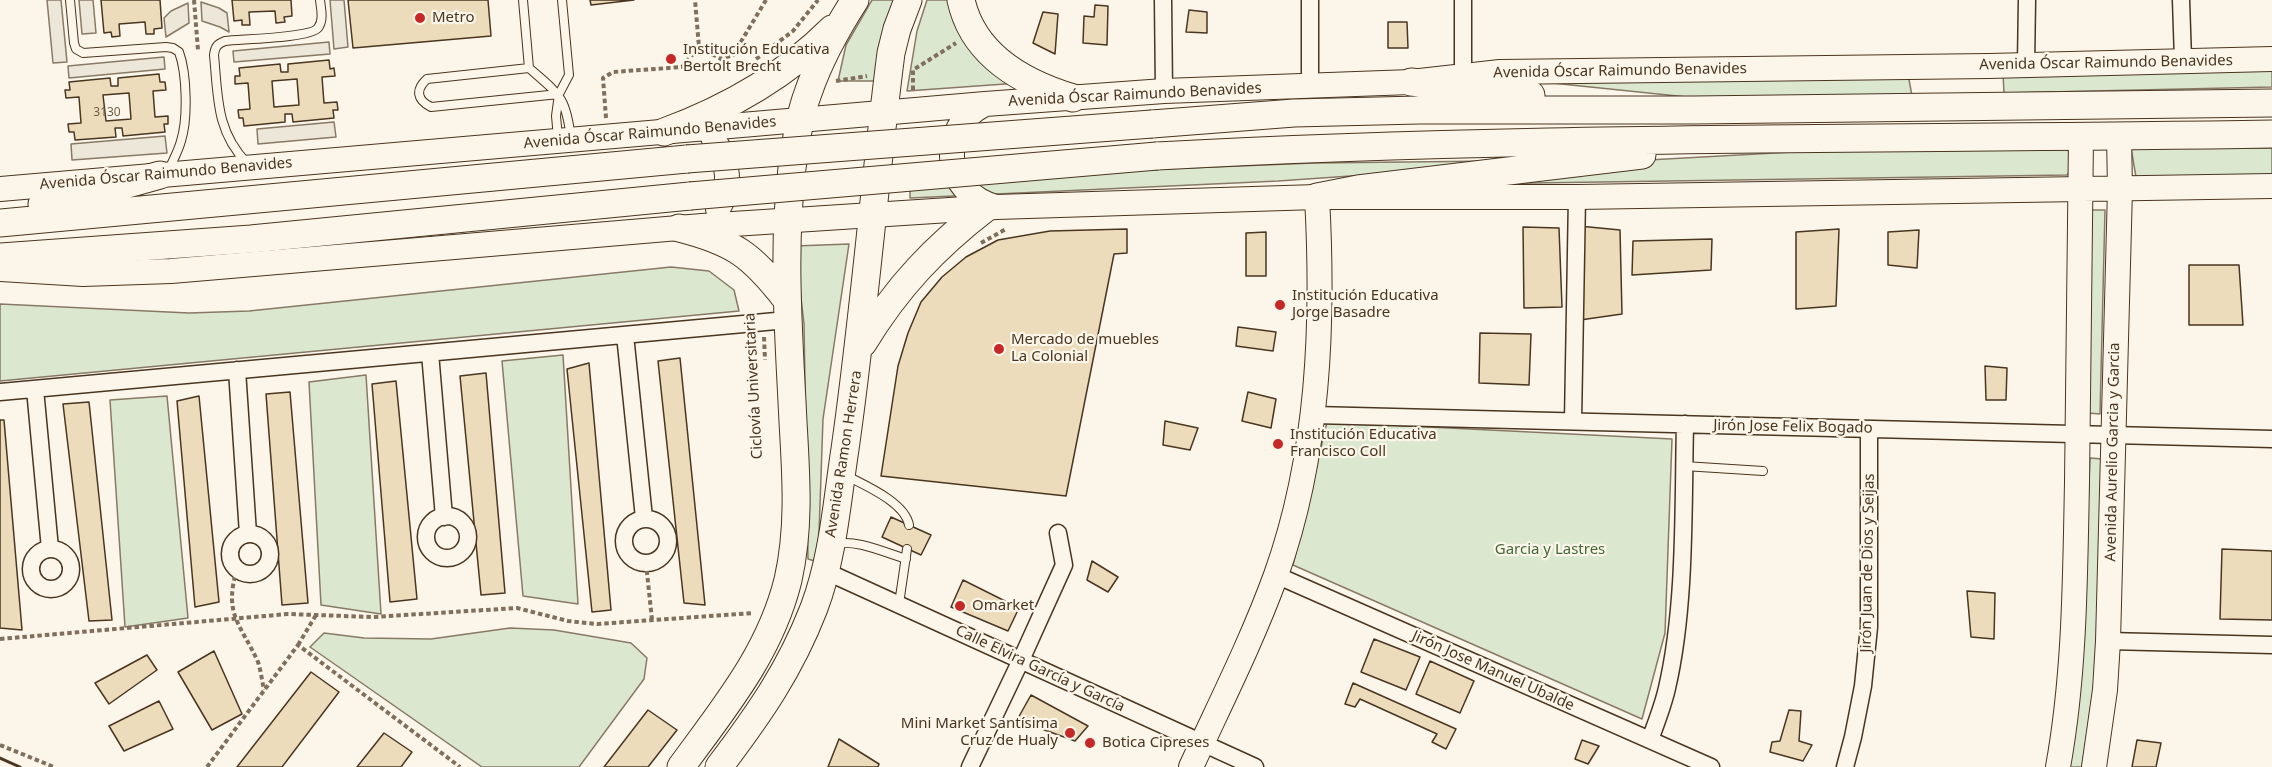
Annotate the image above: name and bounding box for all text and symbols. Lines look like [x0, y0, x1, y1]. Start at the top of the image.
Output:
place label: Metro [432, 9, 474, 27]
marker: Metro [413, 11, 427, 25]
place label: Institución Educativa Bertolt Brecht [683, 41, 830, 76]
marker: Institución Educativa Bertolt Brecht [664, 52, 678, 66]
street label: Avenida Óscar Raimundo Benavides [1979, 52, 2233, 74]
street label: Avenida Óscar Raimundo Benavides [1493, 60, 1747, 82]
street label: Avenida Óscar Raimundo Benavides [1008, 79, 1262, 111]
house number: 3130 [93, 106, 121, 120]
street label: Avenida Óscar Raimundo Benavides [523, 113, 777, 153]
street label: Avenida Óscar Raimundo Benavides [39, 154, 293, 194]
place label: Institución Educativa Jorge Basadre [1292, 287, 1439, 322]
marker: Institución Educativa Jorge Basadre [1273, 298, 1287, 312]
street label: Ciclovía Universitaria [741, 312, 767, 460]
place label: Mercado de muebles La Colonial [1011, 331, 1159, 366]
marker: Mercado de muebles La Colonial [992, 342, 1006, 356]
street label: Avenida Aurelio Garcia y Garcia [2102, 342, 2124, 562]
street label: Avenida Ramon Herrera [822, 369, 866, 539]
street label: Jirón Jose Felix Bogado [1713, 417, 1873, 437]
place label: Institución Educativa Francisco Coll [1290, 426, 1437, 461]
marker: Institución Educativa Francisco Coll [1271, 437, 1285, 451]
street label: Jirón Juan de Dios y Seijas [1857, 473, 1879, 653]
park label: Garcia y Lastres [1495, 541, 1605, 559]
place label: Omarket [972, 597, 1034, 615]
marker: Omarket [953, 599, 967, 613]
street label: Calle Elvira García y García [952, 622, 1128, 716]
street label: Jirón Jose Manuel Ubalde [1409, 627, 1577, 715]
place label: Mini Market Santísima Cruz de Hualy [901, 715, 1058, 750]
marker: Mini Market Santísima Cruz de Hualy [1063, 726, 1077, 740]
place label: Botica Cipreses [1102, 734, 1209, 752]
marker: Botica Cipreses [1083, 736, 1097, 750]

